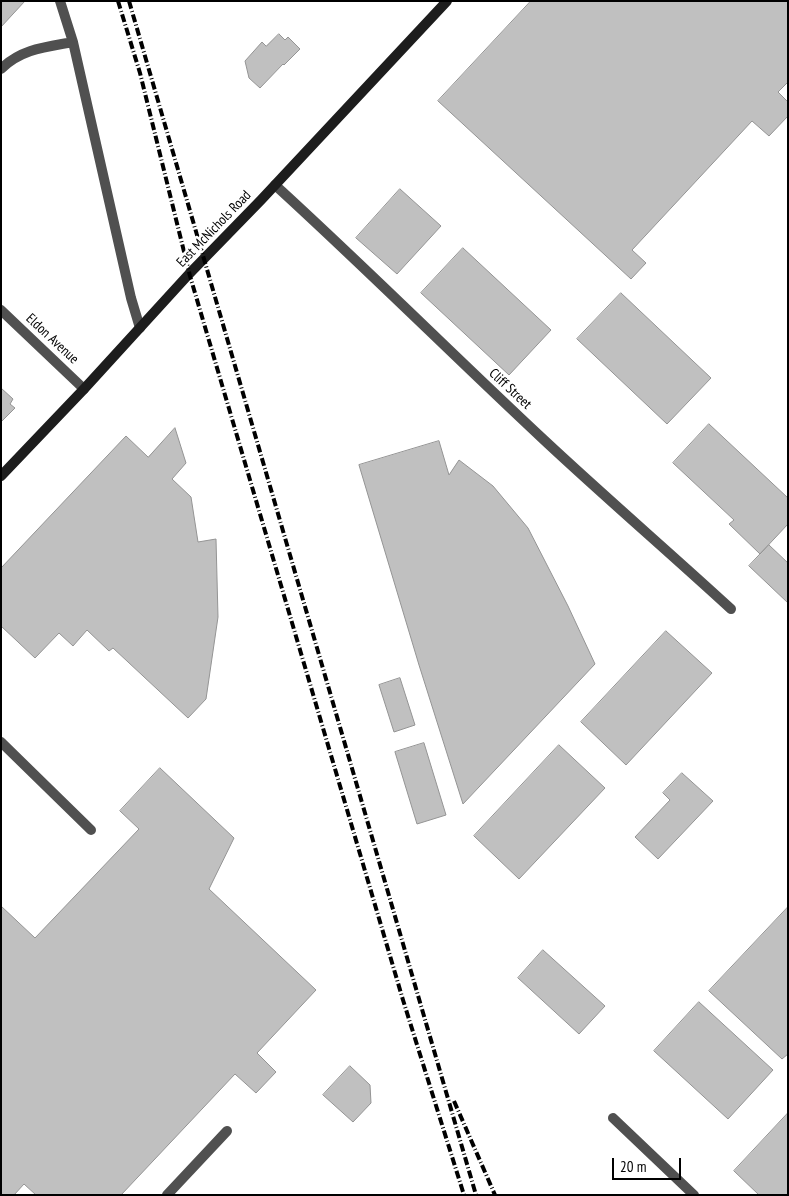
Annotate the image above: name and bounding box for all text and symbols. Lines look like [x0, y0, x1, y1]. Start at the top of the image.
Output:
street label: East McNichols Road [173, 187, 255, 271]
street label: Eldon Avenue [22, 310, 82, 368]
street label: Cliff Street [485, 365, 535, 413]
scale bar [614, 1148, 683, 1180]
text: 20 m [620, 1157, 646, 1176]

